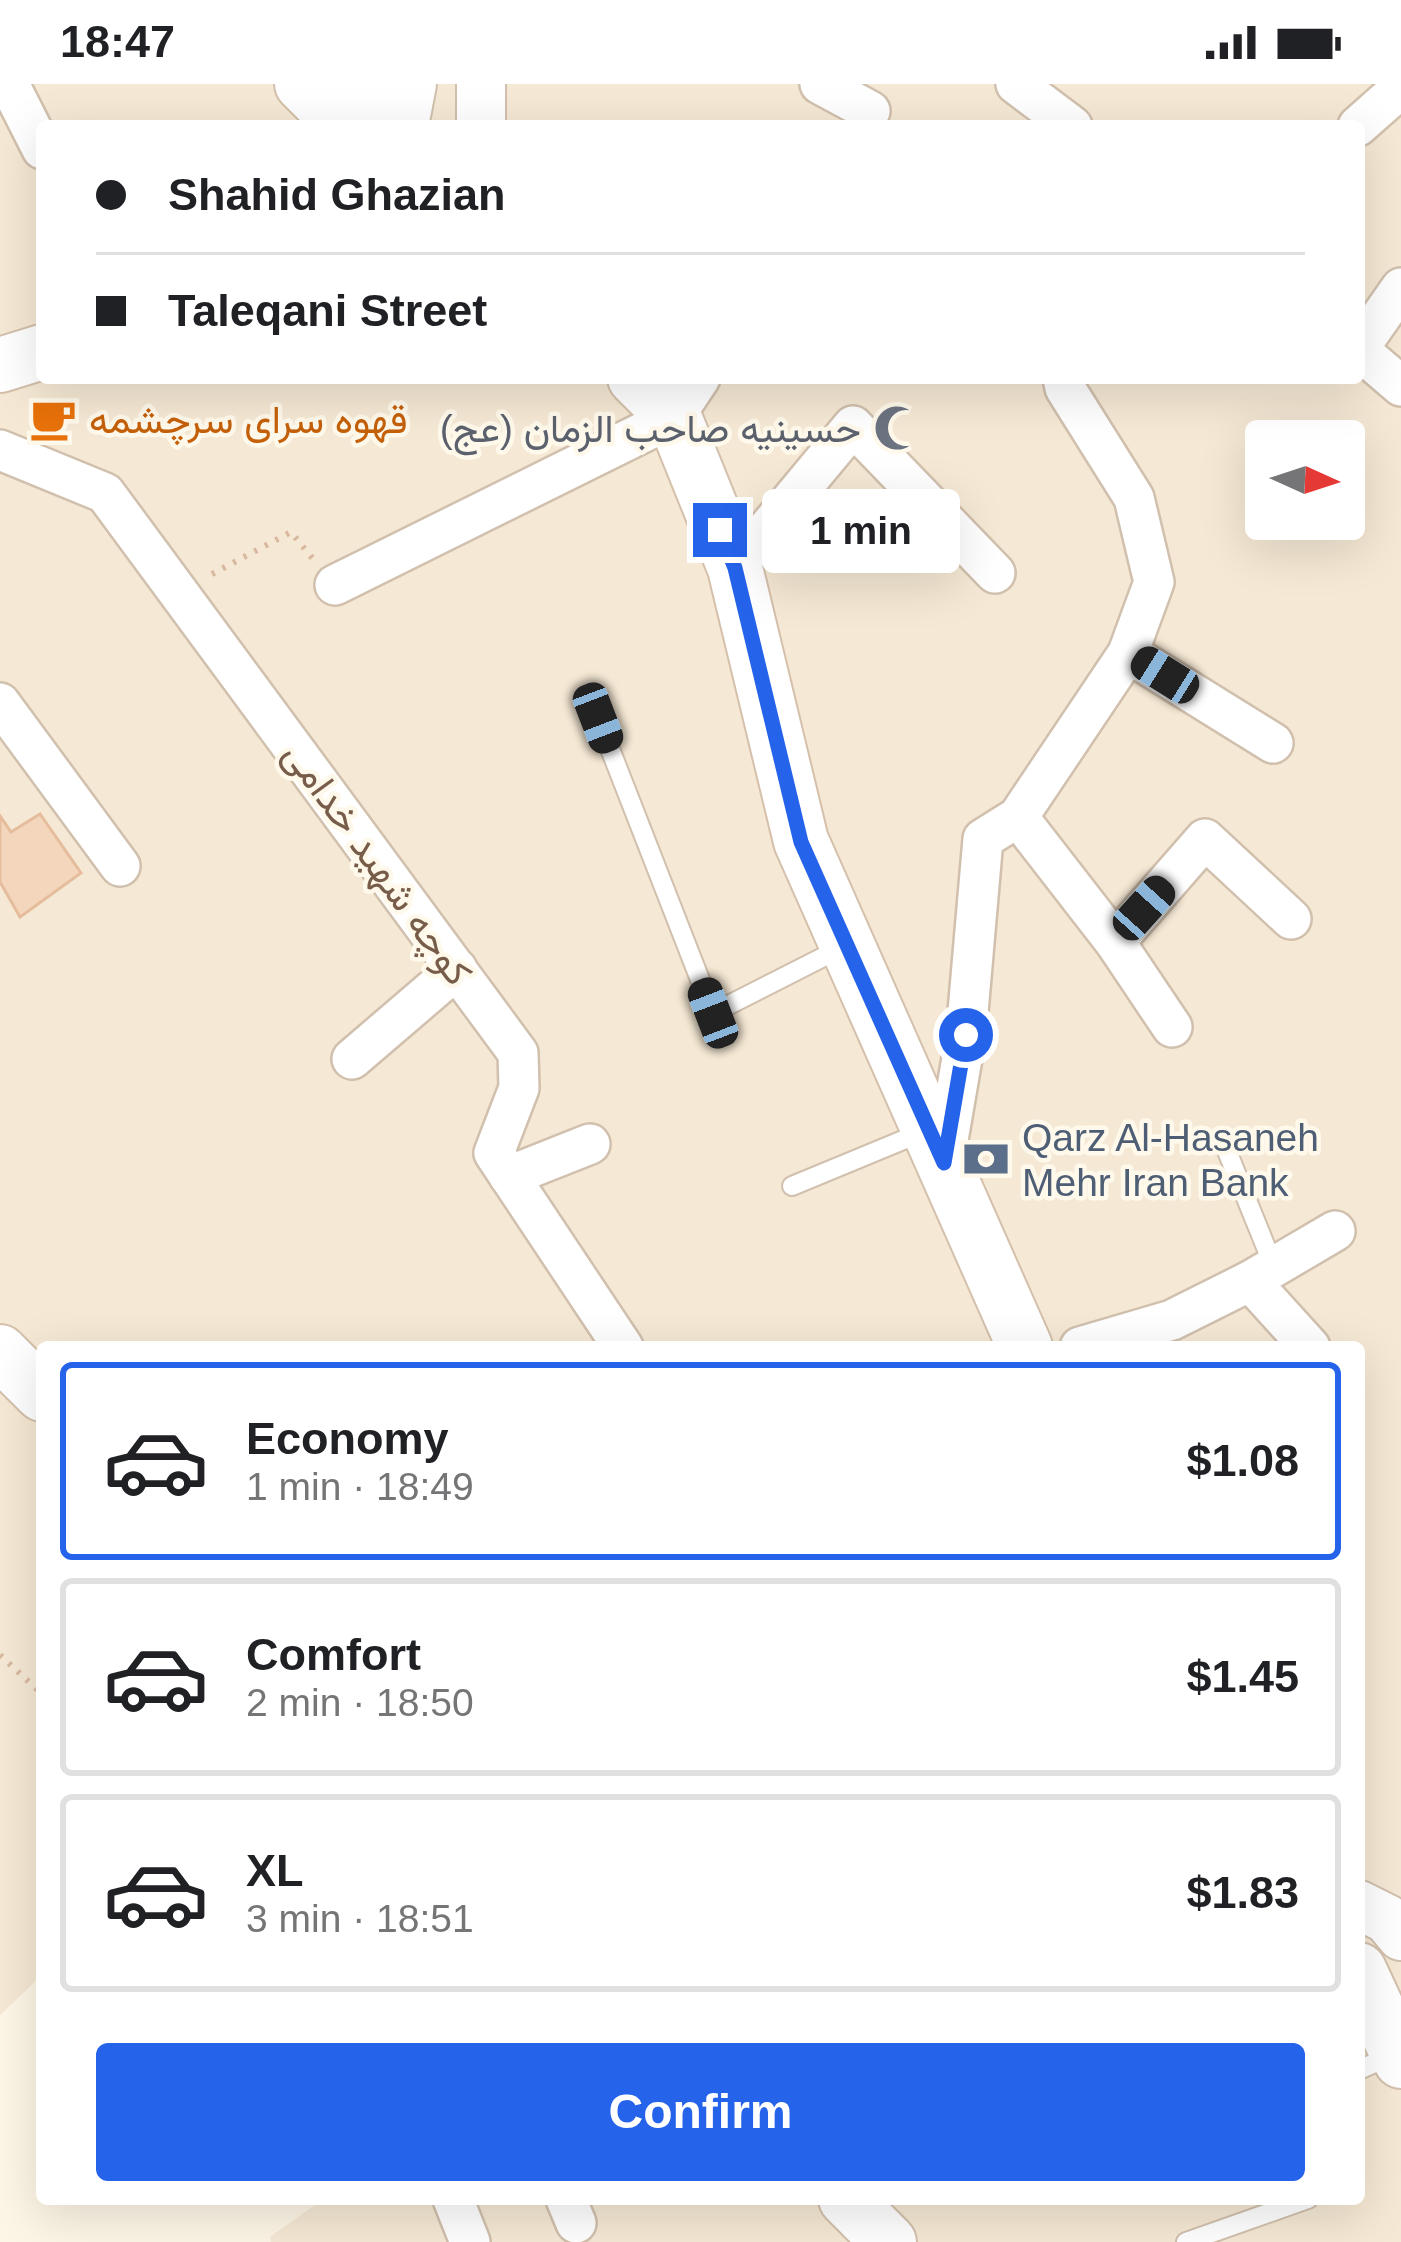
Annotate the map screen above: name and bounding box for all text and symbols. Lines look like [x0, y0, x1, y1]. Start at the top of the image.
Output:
text: 18:47 [60, 16, 175, 67]
text: Shahid Ghazian [168, 169, 506, 220]
text: Taleqani Street [168, 285, 487, 336]
cafe icon: قهوه سرای سرچشمه [28, 394, 78, 444]
place label: قهوه سرای سرچشمه [89, 398, 408, 446]
mosque icon: حسینیه صاحب الزمان (عج) [872, 403, 922, 453]
place label: حسینیه صاحب الزمان (عج) [440, 407, 861, 456]
north arrow [1245, 420, 1365, 540]
map controls [1245, 420, 1365, 540]
callout: 1 min [762, 488, 960, 572]
route end [693, 503, 747, 557]
text: 1 min [810, 509, 912, 552]
car [1125, 641, 1205, 709]
car [568, 678, 628, 758]
street label: کوچه شهید خدامی [271, 733, 481, 996]
car [1107, 869, 1181, 947]
car [683, 973, 743, 1053]
route start [939, 1008, 993, 1062]
place label: Qarz Al-Hasaneh Mehr Iran Bank [1022, 1116, 1319, 1204]
bank icon: Qarz Al-Hasaneh Mehr Iran Bank [961, 1134, 1011, 1184]
icon: car [102, 1407, 210, 1515]
text: Economy [246, 1413, 449, 1464]
text: $1.08 [1186, 1435, 1299, 1486]
text: 1 min · 18:49 [246, 1465, 474, 1508]
icon: car [102, 1623, 210, 1731]
text: Comfort [246, 1629, 421, 1680]
text: $1.45 [1186, 1651, 1299, 1702]
text: 2 min · 18:50 [246, 1681, 474, 1724]
icon: car [102, 1839, 210, 1947]
text: XL [246, 1845, 304, 1896]
text: $1.83 [1186, 1867, 1299, 1918]
text: 3 min · 18:51 [246, 1897, 474, 1940]
button: Confirm [96, 2043, 1305, 2181]

